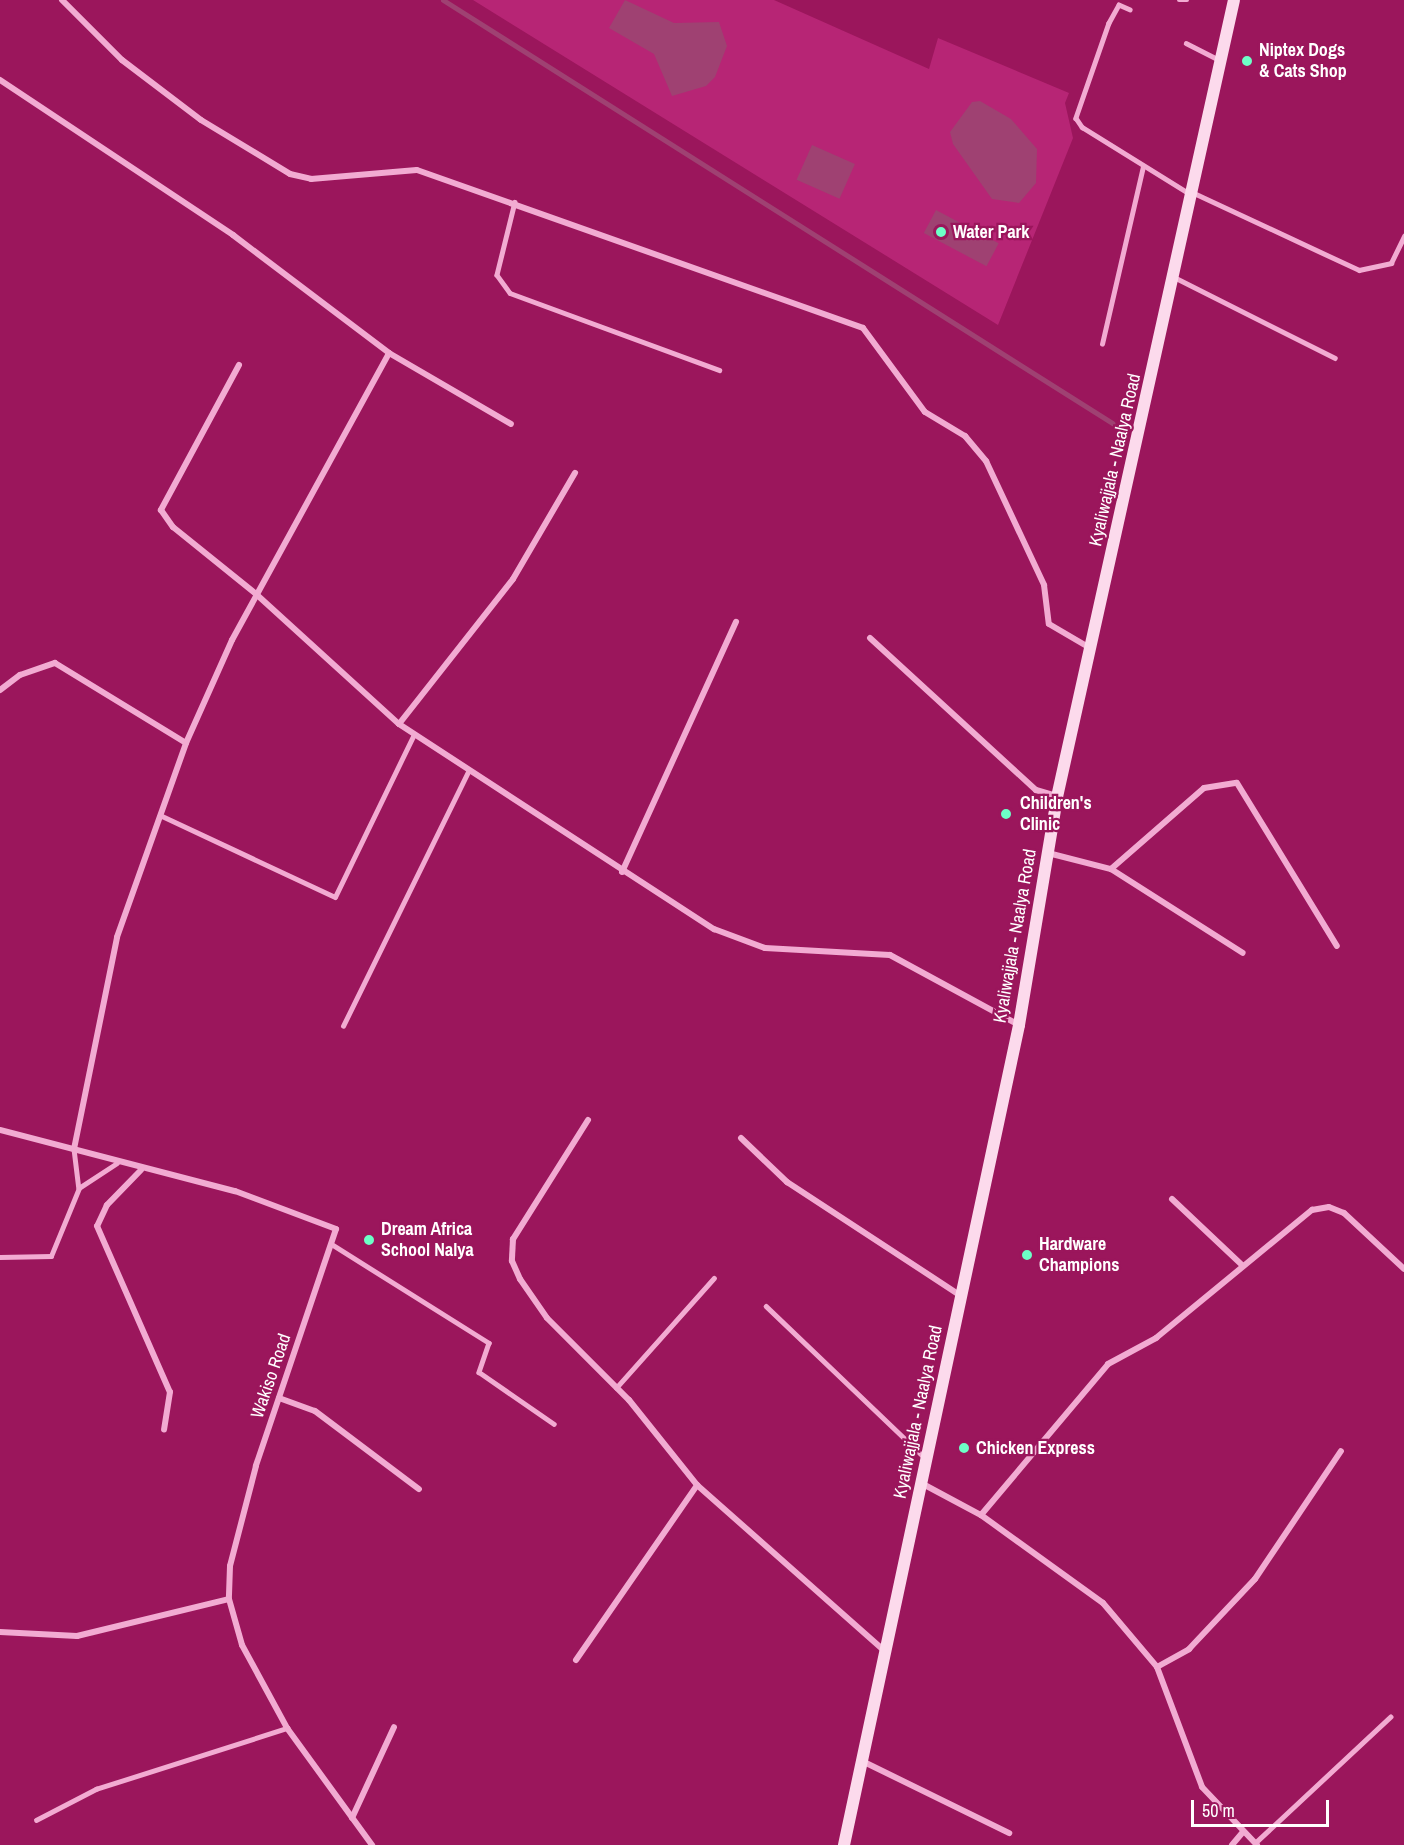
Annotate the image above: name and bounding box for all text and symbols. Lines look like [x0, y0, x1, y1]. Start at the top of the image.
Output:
place label: Niptex Dogs & Cats Shop [1259, 40, 1347, 82]
marker: Niptex Dogs & Cats Shop [1240, 54, 1254, 68]
place label: Water Park [953, 221, 1030, 243]
marker: Water Park [934, 225, 948, 239]
street label: Kyaliwajjala - Naalya Road [1085, 372, 1145, 548]
place label: Children's Clinic [1020, 793, 1092, 836]
marker: Children's Clinic [997, 805, 1015, 823]
street label: Kyaliwajjala - Naalya Road [989, 847, 1041, 1025]
place label: Dream Africa School Nalya [381, 1219, 474, 1262]
marker: Dream Africa School Nalya [362, 1233, 376, 1247]
place label: Hardware Champions [1039, 1234, 1119, 1276]
marker: Hardware Champions [1020, 1248, 1034, 1262]
street label: Kyaliwajjala - Naalya Road [889, 1323, 947, 1501]
street label: Wakiso Road [246, 1331, 296, 1421]
place label: Chicken Express [976, 1437, 1095, 1459]
marker: Chicken Express [957, 1441, 971, 1455]
scale bar [1194, 1788, 1332, 1826]
text: 50 m [1202, 1798, 1235, 1823]

